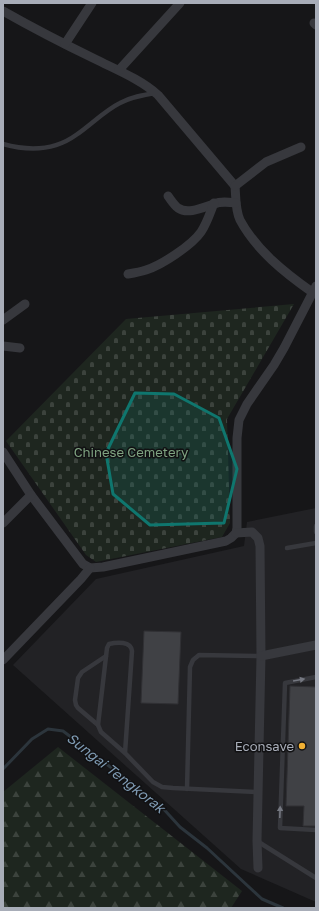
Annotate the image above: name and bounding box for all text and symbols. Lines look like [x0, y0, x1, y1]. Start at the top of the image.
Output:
park label: Chinese Cemetery [74, 444, 189, 460]
one-way arrow [293, 677, 306, 683]
water label: Sungai Tengkorak [64, 729, 170, 817]
place label: Econsave [235, 738, 294, 754]
marker: Econsave [297, 741, 307, 751]
one-way arrow [277, 806, 284, 818]

